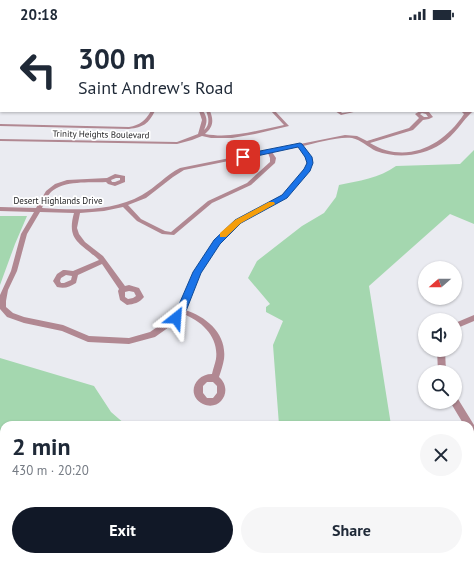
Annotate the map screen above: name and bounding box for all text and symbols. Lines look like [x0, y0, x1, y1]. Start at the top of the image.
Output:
text: 20:18 [20, 5, 58, 24]
text: 300 m [78, 40, 155, 77]
icon: left [12, 44, 64, 96]
text: Saint Andrew's Road [78, 76, 233, 99]
street label: Trinity Heights Boulevard [52, 128, 150, 140]
pin [226, 140, 260, 174]
icon: arrive [232, 146, 254, 168]
street label: Desert Highlands Drive [13, 195, 103, 206]
north arrow [418, 261, 462, 305]
map controls [418, 261, 462, 409]
position arrow [155, 297, 197, 339]
button: sound [418, 313, 462, 357]
button: search [418, 365, 462, 409]
text: 2 min [12, 431, 71, 462]
button: close [420, 434, 462, 476]
text: 430 m · 20:20 [12, 462, 89, 479]
button: Exit [12, 507, 233, 553]
button: Share [241, 507, 462, 553]

